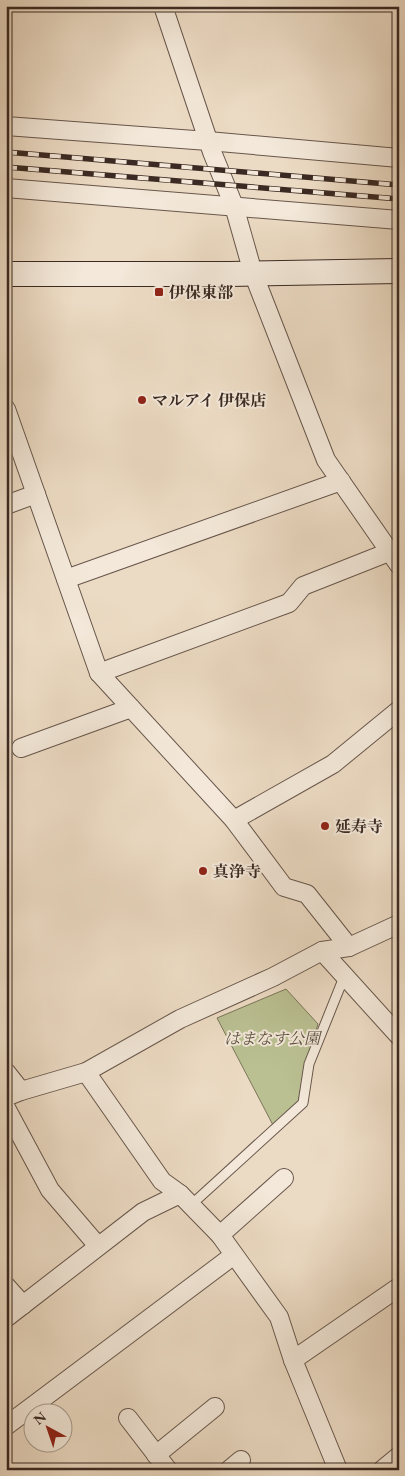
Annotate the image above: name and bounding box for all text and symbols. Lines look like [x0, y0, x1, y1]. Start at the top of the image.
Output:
place label: 伊保東部 [169, 282, 234, 303]
marker: 伊保東部 [153, 286, 165, 298]
place label: マルアイ 伊保店 [152, 390, 266, 411]
marker: マルアイ 伊保店 [136, 394, 148, 406]
place label: 延寿寺 [335, 816, 383, 837]
marker: 延寿寺 [319, 820, 331, 832]
place label: 真浄寺 [213, 861, 261, 882]
marker: 真浄寺 [197, 865, 209, 877]
park label: はまなす公園 [224, 1028, 323, 1049]
north arrow [22, 1404, 72, 1454]
text: N [30, 1407, 50, 1429]

